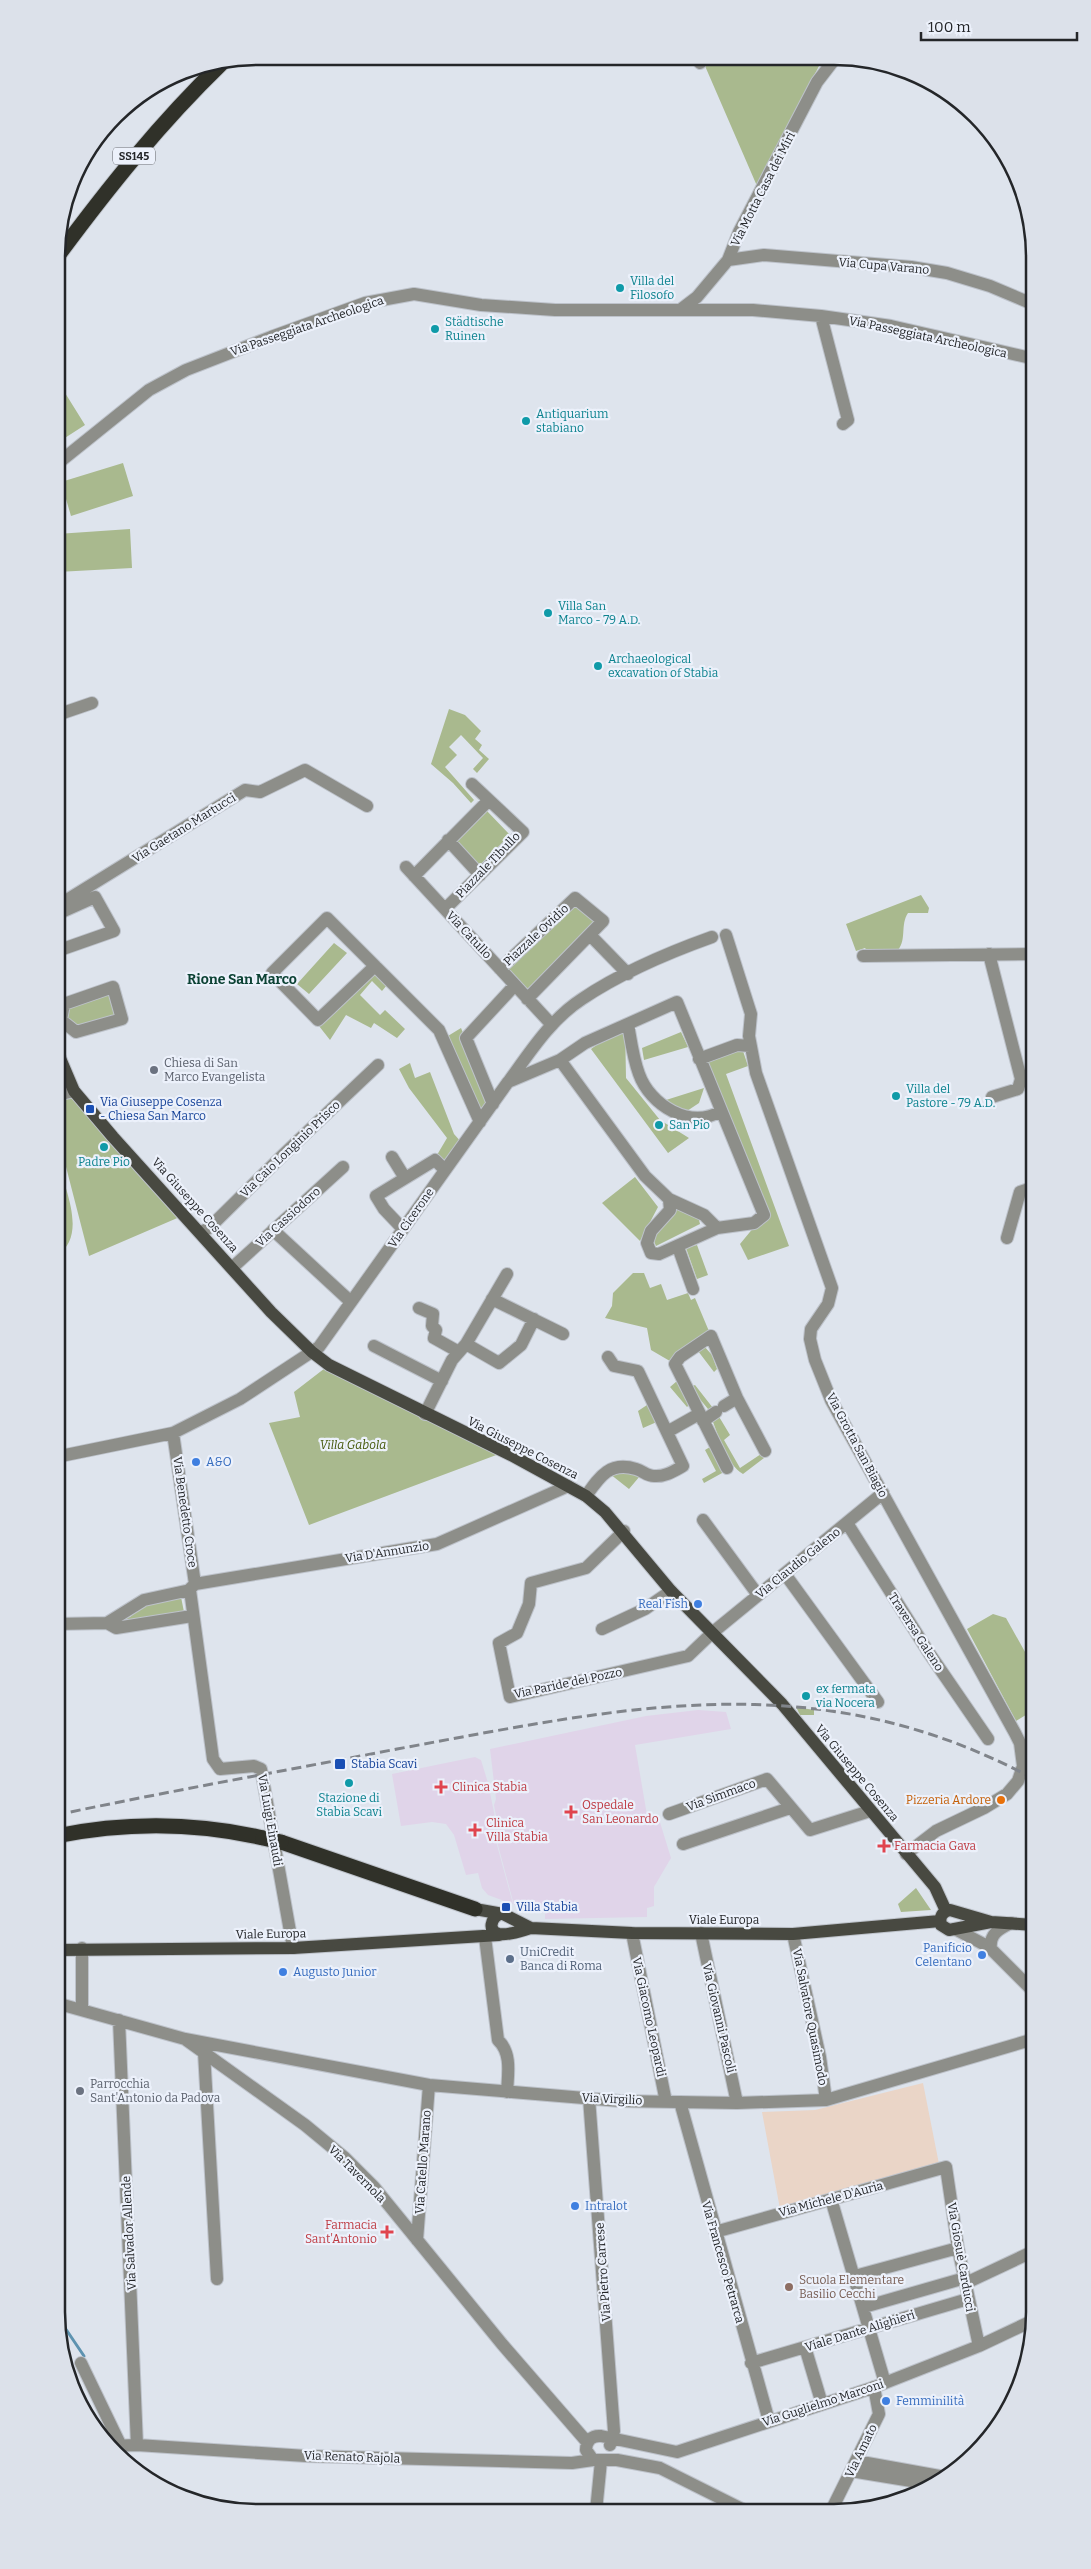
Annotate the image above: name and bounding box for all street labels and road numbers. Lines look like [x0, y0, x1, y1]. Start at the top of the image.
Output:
street label: Via Motta Casa dei Miri [728, 129, 798, 249]
road number: SS145 [113, 148, 155, 164]
street label: Via Cupa Varano [838, 255, 930, 277]
street label: Via Passeggiata Archeologica [228, 293, 386, 359]
street label: Via Passeggiata Archeologica [848, 313, 1009, 361]
street label: Via Gaetano Martucci [130, 790, 239, 866]
street label: Piazzale Tibullo [453, 829, 523, 901]
street label: Piazzale Ovidio [501, 901, 571, 969]
street label: Via Catullo [443, 908, 495, 962]
street label: Via Caio Longinio Prisco [237, 1098, 343, 1200]
street label: Via Giuseppe Cosenza [149, 1155, 241, 1255]
street label: Via Cassiodoro [253, 1184, 323, 1250]
street label: Via Cicerone [385, 1185, 437, 1251]
street label: Via Grotta San Biagio [823, 1390, 891, 1500]
street label: Via Giuseppe Cosenza [465, 1414, 581, 1482]
street label: Via Benedetto Croce [170, 1456, 200, 1568]
street label: Via Claudio Galeno [753, 1525, 843, 1601]
street label: Via D'Annunzio [344, 1538, 430, 1566]
street label: Traversa Galeno [886, 1590, 946, 1674]
street label: Via Paride del Pozzo [513, 1665, 623, 1701]
street label: Via Giuseppe Cosenza [812, 1722, 902, 1825]
street label: Via Luigi Einaudi [255, 1773, 285, 1868]
street label: Via Simmaco [684, 1776, 758, 1814]
street label: Viale Europa [689, 1913, 760, 1927]
street label: Viale Europa [236, 1926, 307, 1942]
street label: Via Salvatore Quasimodo [790, 1947, 830, 2087]
street label: Via Giacomo Leopardi [629, 1956, 669, 2079]
street label: Via Giovanni Pascoli [700, 1962, 739, 2075]
street label: Via Virgilio [581, 2090, 643, 2108]
street label: Via Catello Marano [412, 2109, 434, 2214]
street label: Via Tavernola [326, 2143, 389, 2206]
street label: Via Salvador Allende [119, 2176, 139, 2290]
street label: Via Michele D'Auria [777, 2178, 885, 2220]
street label: Via Francesco Petrarca [699, 2199, 747, 2325]
street label: Via Giosuè Carducci [944, 2201, 978, 2313]
street label: Via Pietro Carrese [593, 2222, 613, 2322]
street label: Viale Dante Alighieri [803, 2308, 917, 2354]
street label: Via Guglielmo Marconi [761, 2377, 886, 2429]
street label: Via Amato [842, 2422, 880, 2480]
street label: Via Renato Rajola [304, 2448, 401, 2466]

